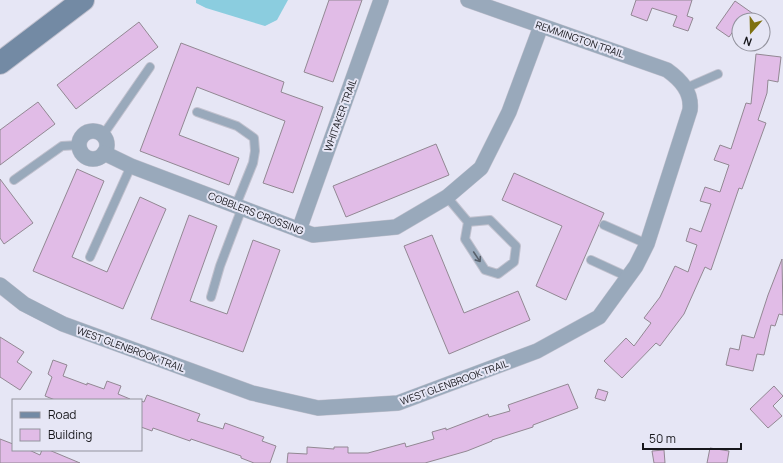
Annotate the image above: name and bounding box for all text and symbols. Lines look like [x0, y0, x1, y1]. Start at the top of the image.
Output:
north arrow [731, 12, 771, 52]
street label: REMMINGTON TRAIL [534, 17, 626, 61]
text: N [741, 33, 754, 50]
street label: WHITAKER TRAIL [320, 77, 360, 153]
street label: COBBLERS CROSSING [206, 188, 306, 238]
one-way arrow [473, 251, 481, 262]
street label: WEST GLENBROOK TRAIL [75, 323, 187, 375]
street label: WEST GLENBROOK TRAIL [398, 356, 510, 408]
legend [12, 399, 142, 451]
text: Road [48, 406, 76, 423]
scale bar [643, 425, 741, 451]
text: Building [48, 426, 92, 443]
text: 50 m [649, 430, 676, 447]

